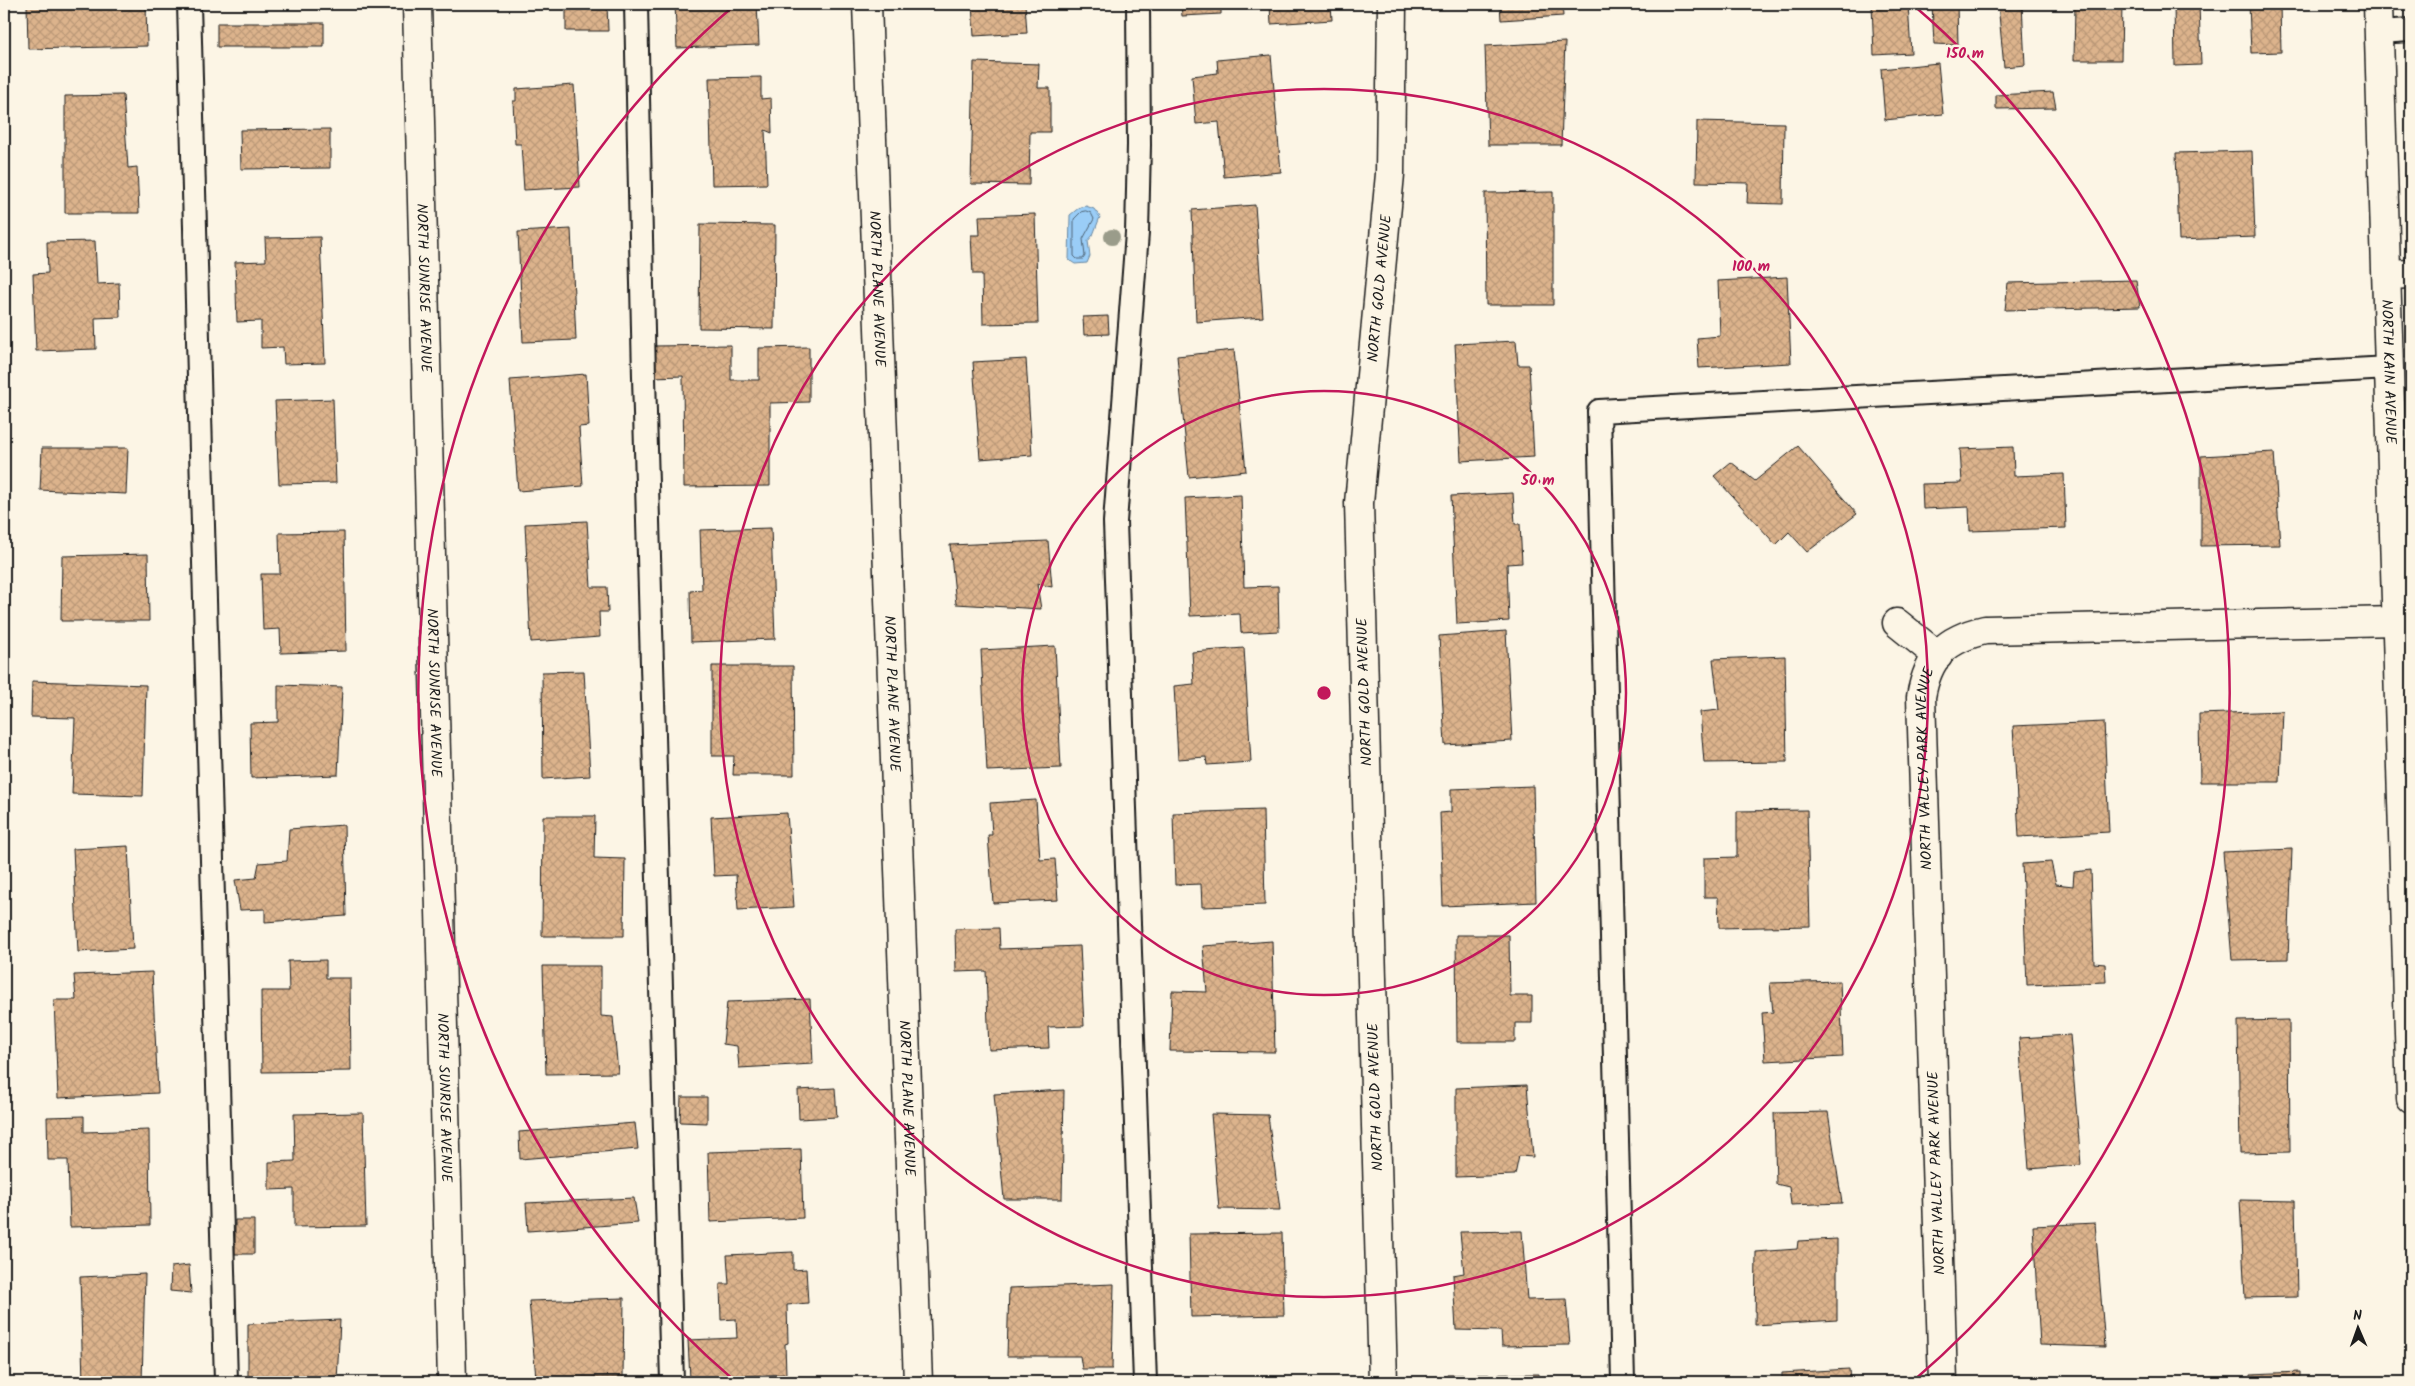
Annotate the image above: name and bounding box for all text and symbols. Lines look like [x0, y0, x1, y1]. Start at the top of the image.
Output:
text: 150 m [1946, 42, 1984, 66]
street label: NORTH SUNRISE AVENUE [409, 203, 437, 374]
street label: NORTH PLANE AVENUE [862, 210, 891, 369]
street label: NORTH GOLD AVENUE [1361, 212, 1399, 363]
text: 100 m [1732, 255, 1770, 279]
street label: NORTH KAIN AVENUE [2374, 299, 2402, 446]
text: 50 m [1520, 469, 1555, 493]
street label: NORTH SUNRISE AVENUE [419, 608, 448, 779]
street label: NORTH PLANE AVENUE [877, 615, 906, 773]
street label: NORTH GOLD AVENUE [1350, 616, 1380, 766]
street label: NORTH VALLEY PARK AVENUE [1910, 662, 1942, 871]
centre of rings [1315, 684, 1333, 702]
street label: NORTH SUNRISE AVENUE [430, 1013, 458, 1184]
street label: NORTH PLANE AVENUE [892, 1020, 921, 1178]
street label: NORTH GOLD AVENUE [1361, 1021, 1391, 1171]
street label: NORTH VALLEY PARK AVENUE [1921, 1069, 1953, 1275]
north arrow [2332, 1304, 2382, 1354]
text: N [2353, 1305, 2363, 1327]

